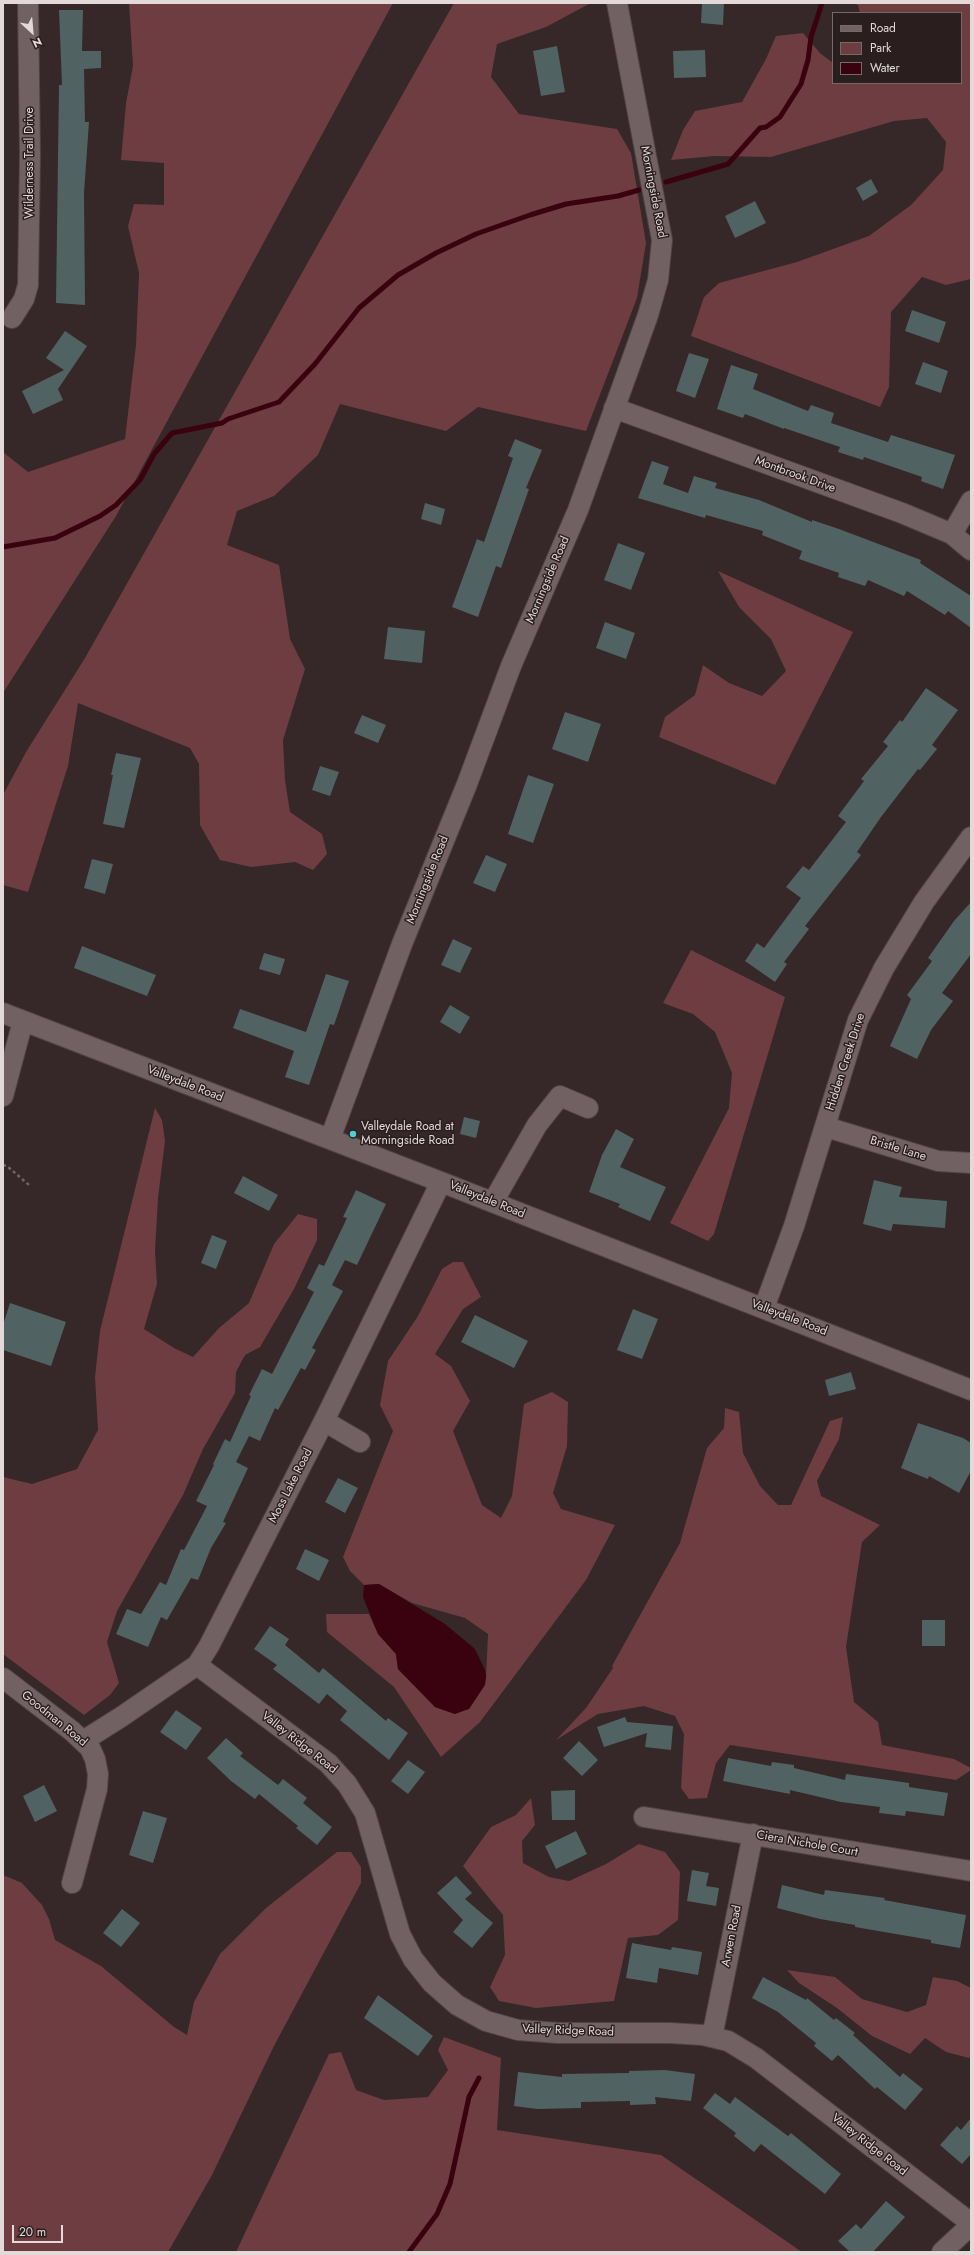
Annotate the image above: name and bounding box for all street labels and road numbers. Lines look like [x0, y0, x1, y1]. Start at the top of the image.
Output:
street label: Wilderness Trail Drive [23, 107, 37, 219]
street label: Morningside Road [637, 145, 669, 239]
street label: Montbrook Drive [753, 454, 837, 496]
street label: Morningside Road [523, 534, 573, 626]
street label: Morningside Road [404, 834, 452, 926]
street label: Hidden Creek Drive [823, 1011, 869, 1113]
street label: Valleydale Road [145, 1063, 225, 1105]
street label: Bristle Lane [868, 1134, 928, 1164]
street label: Valleydale Road [447, 1178, 527, 1222]
street label: Valleydale Road [749, 1297, 829, 1339]
street label: Moss Lake Road [266, 1446, 316, 1526]
street label: Goodman Road [18, 1688, 90, 1750]
street label: Valley Ridge Road [258, 1709, 340, 1777]
street label: Ciera Nichole Court [755, 1828, 859, 1860]
street label: Arwen Road [719, 1904, 745, 1968]
street label: Valley Ridge Road [522, 2022, 614, 2040]
street label: Valley Ridge Road [828, 2111, 910, 2179]

